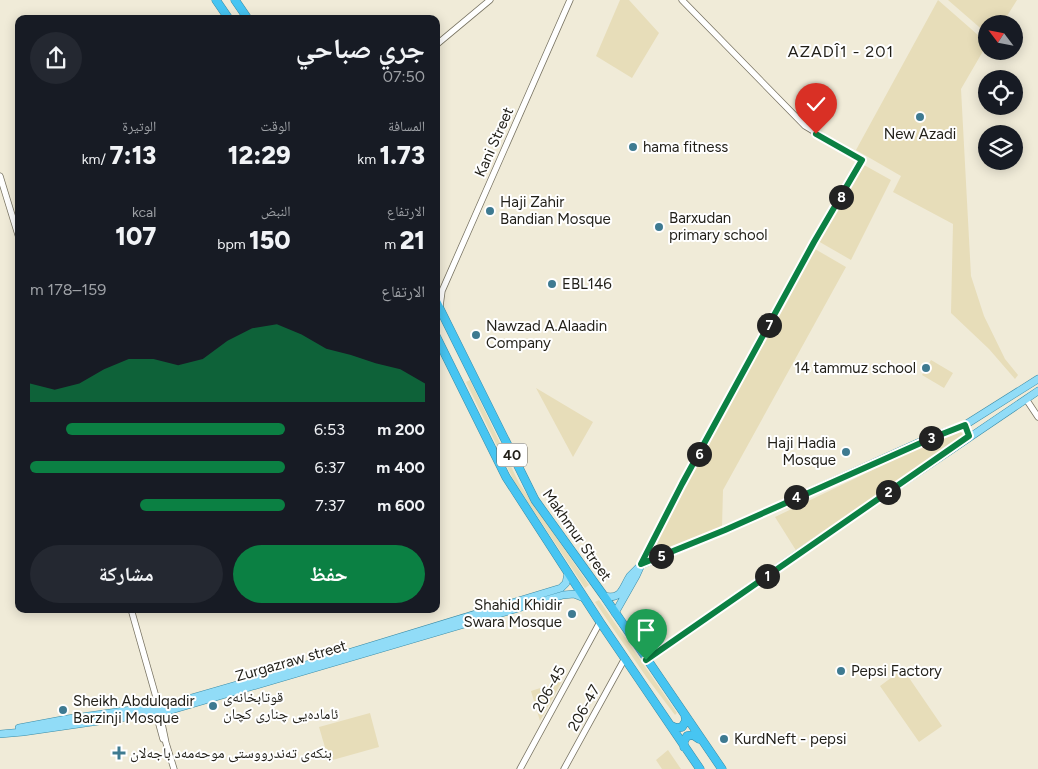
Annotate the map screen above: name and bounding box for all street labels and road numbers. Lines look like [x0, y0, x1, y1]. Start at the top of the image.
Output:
street label: Kani Street [471, 104, 517, 180]
road number: 40 [497, 444, 527, 466]
street label: Makhmur Street [539, 486, 616, 585]
street label: Zurgazraw street [233, 636, 349, 685]
street label: 206-45 [529, 662, 569, 716]
street label: 206-47 [564, 682, 604, 734]

